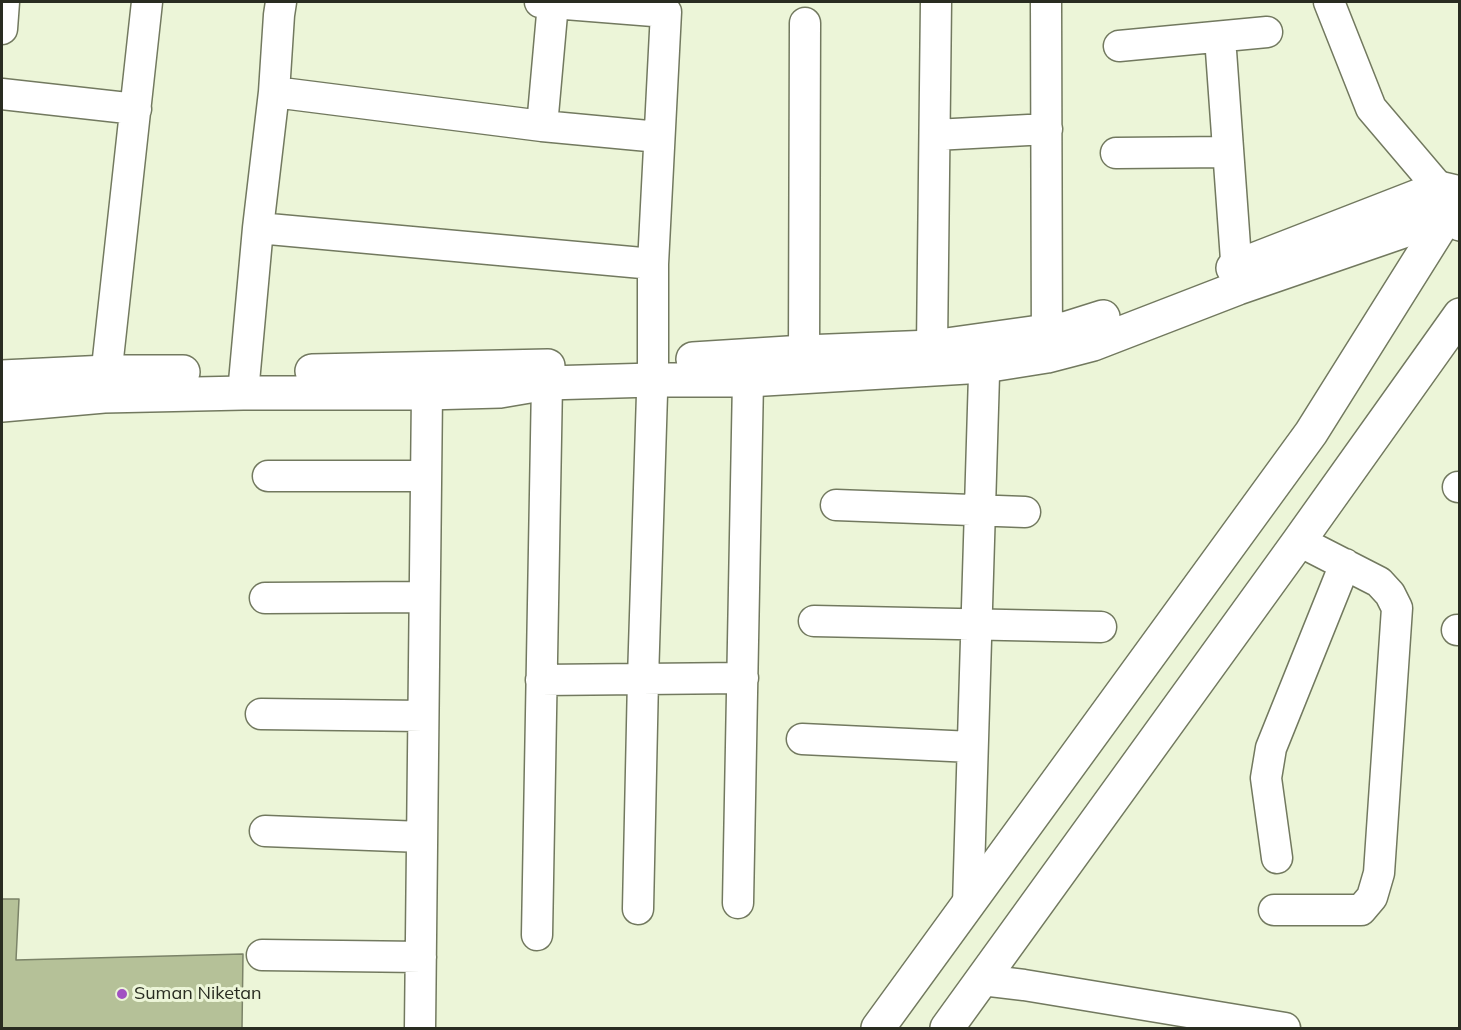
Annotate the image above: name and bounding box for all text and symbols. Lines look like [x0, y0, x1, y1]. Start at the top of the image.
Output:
place label: Suman Niketan [134, 983, 262, 1005]
marker: Suman Niketan [115, 987, 129, 1001]

